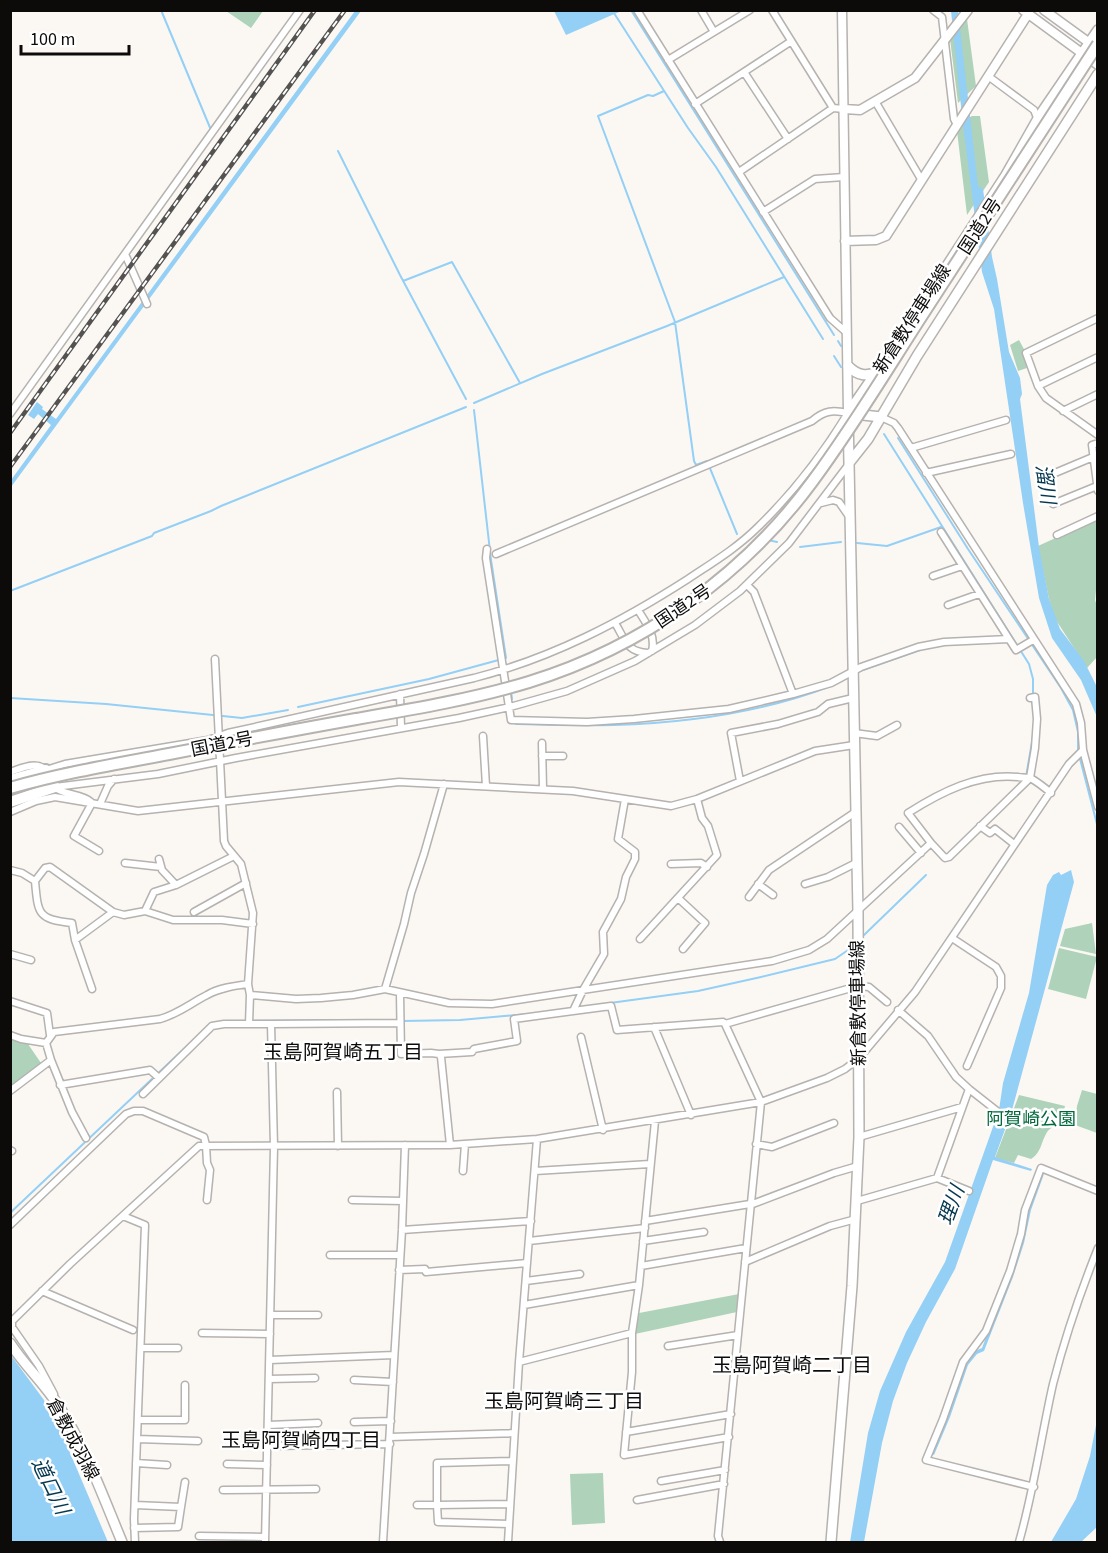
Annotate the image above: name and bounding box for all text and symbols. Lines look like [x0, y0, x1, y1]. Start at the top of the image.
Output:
scale bar [21, 18, 129, 56]
text: 100 m [30, 27, 75, 52]
street label: 国道2号 [953, 193, 1008, 259]
street label: 新倉敷停車場線 [868, 260, 957, 379]
water label: 溜川 [1028, 462, 1062, 508]
street label: 国道2号 [650, 578, 716, 634]
street label: 国道2号 [189, 726, 255, 763]
street label: 新倉敷停車場線 [845, 940, 872, 1066]
district label: 玉島阿賀崎五丁目 [263, 1039, 423, 1067]
park label: 阿賀崎公園 [986, 1107, 1076, 1132]
water label: 理川 [932, 1180, 973, 1229]
district label: 玉島阿賀崎二丁目 [712, 1352, 872, 1380]
district label: 玉島阿賀崎三丁目 [484, 1388, 644, 1416]
street label: 倉敷成羽線 [40, 1394, 105, 1485]
district label: 玉島阿賀崎四丁目 [221, 1427, 381, 1455]
water label: 道口川 [24, 1453, 77, 1521]

